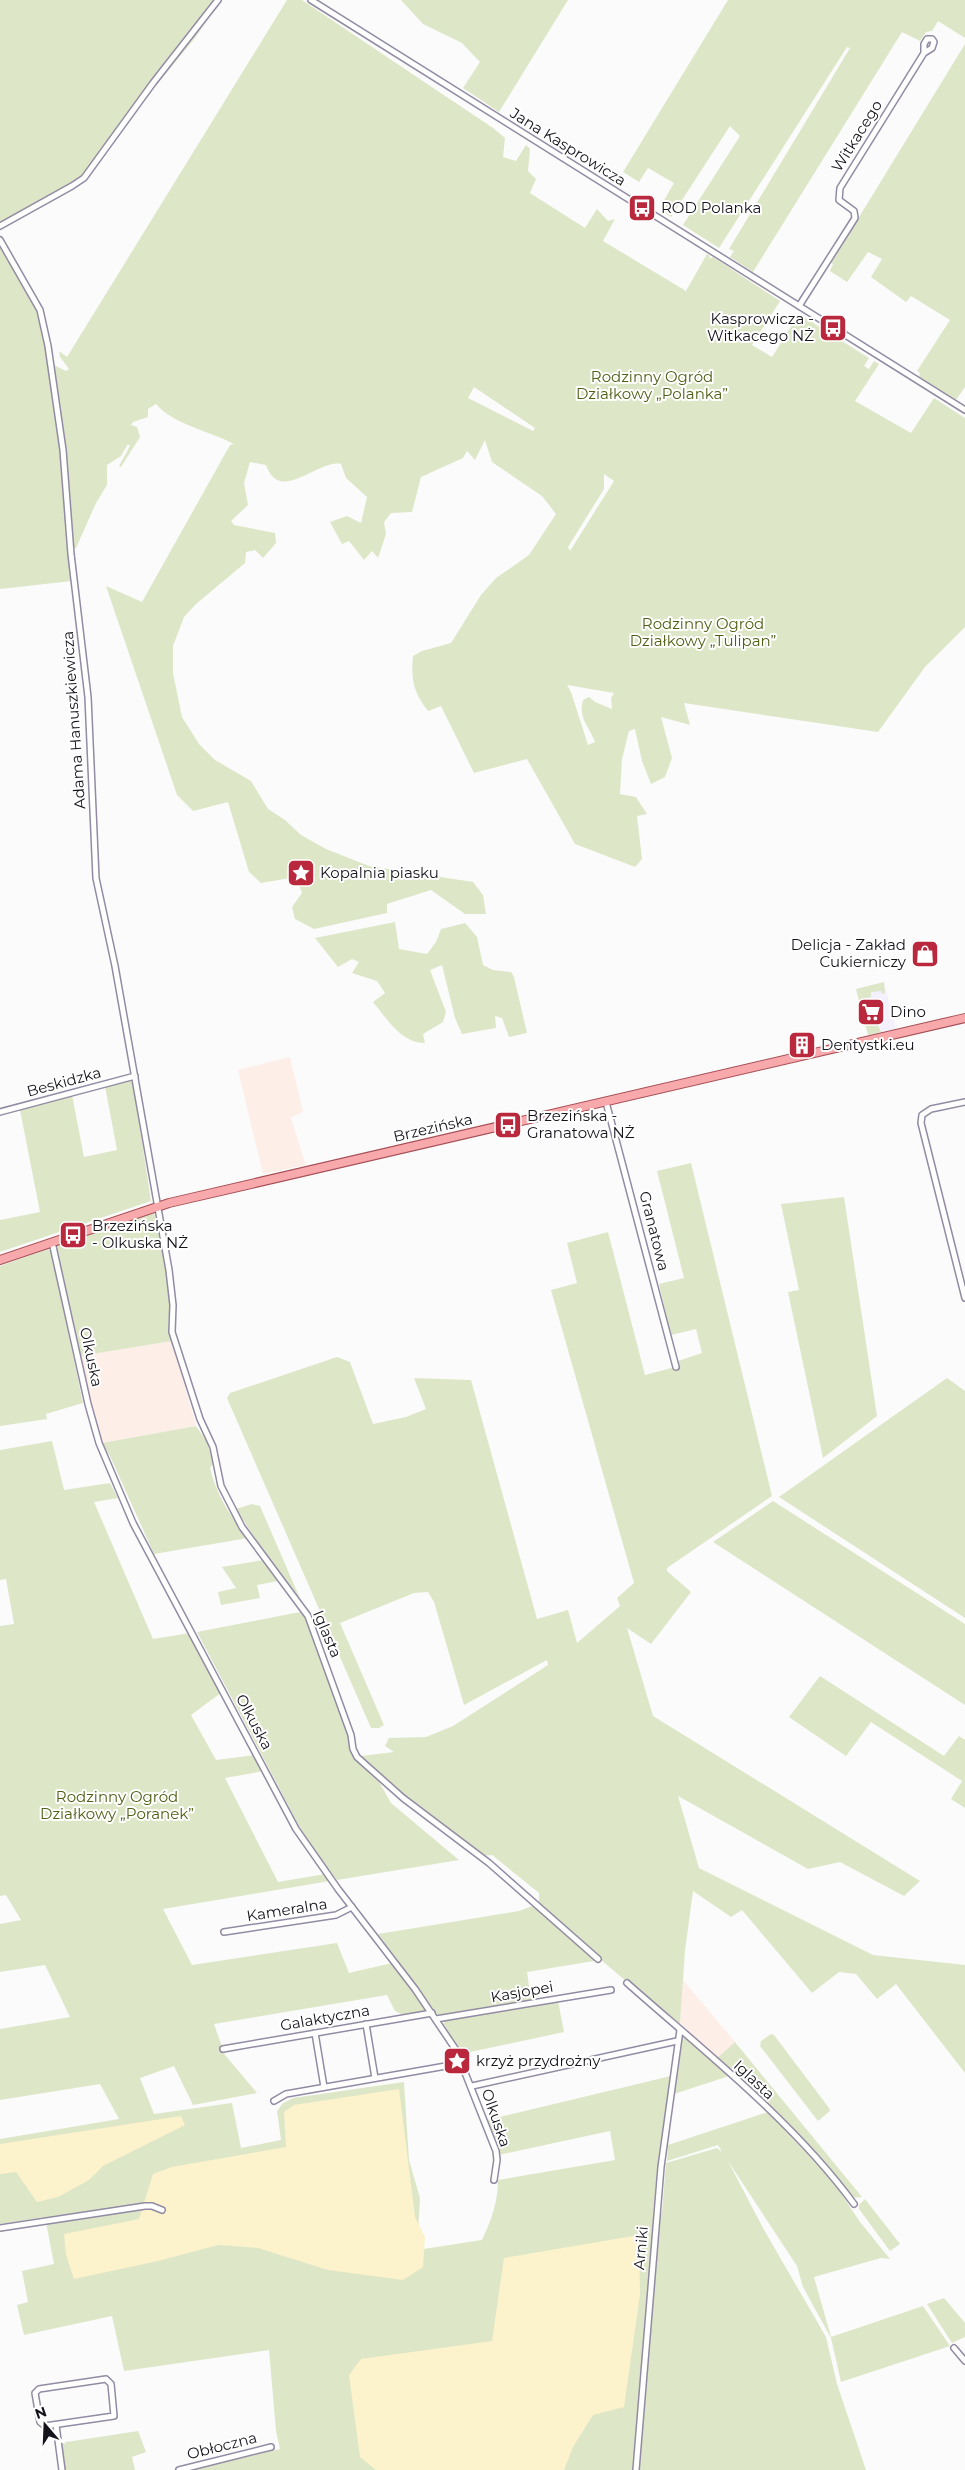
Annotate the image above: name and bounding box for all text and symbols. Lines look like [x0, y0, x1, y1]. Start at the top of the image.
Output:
street label: Witkacego [827, 96, 886, 175]
street label: Jana Kasprowicza [506, 103, 630, 190]
bus stop icon: ROD Polanka [627, 193, 657, 223]
place label: ROD Polanka [661, 198, 761, 217]
place label: Kasprowicza - Witkacego NŻ [707, 309, 814, 345]
bus stop icon: Kasprowicza - Witkacego NŻ [818, 313, 848, 343]
park label: Rodzinny Ogród Działkowy „Polanka” [576, 367, 728, 403]
park label: Rodzinny Ogród Działkowy „Tulipan” [630, 614, 776, 650]
street label: Adama Hanuszkiewicza [58, 630, 89, 810]
place icon: Kopalnia piasku [286, 858, 316, 888]
place label: Kopalnia piasku [320, 863, 439, 882]
place label: Delicja - Zakład Cukierniczy [791, 935, 907, 971]
shop icon: Delicja - Zakład Cukierniczy [910, 939, 940, 969]
supermarket icon: Dino [856, 997, 886, 1027]
place label: Dino [890, 1002, 926, 1021]
building icon: Dentystki.eu [787, 1030, 817, 1060]
place label: Dentystki.eu [821, 1035, 915, 1054]
street label: Beskidzka [25, 1062, 103, 1101]
place label: Brzezińska - Granatowa NŻ [527, 1106, 635, 1142]
street label: Brzezińska [391, 1109, 474, 1146]
bus stop icon: Brzezińska - Granatowa NŻ [493, 1110, 523, 1140]
street label: Granatowa [635, 1189, 674, 1273]
place label: Brzezińska - Olkuska NŻ [92, 1216, 188, 1252]
bus stop icon: Brzezińska - Olkuska NŻ [58, 1220, 88, 1250]
street label: Olkuska [76, 1325, 107, 1388]
street label: Iglasta [309, 1607, 346, 1660]
street label: Olkuska [232, 1691, 277, 1753]
park label: Rodzinny Ogród Działkowy „Poranek” [40, 1787, 194, 1823]
street label: Kameralna [245, 1894, 329, 1925]
street label: Kasjopei [489, 1977, 555, 2006]
street label: Galaktyczna [279, 2000, 371, 2035]
place icon: krzyż przydrożny [442, 2046, 472, 2076]
place label: krzyż przydrożny [476, 2051, 601, 2070]
street label: Iglasta [730, 2056, 779, 2104]
street label: Olkuska [478, 2086, 515, 2150]
street label: Arniki [629, 2225, 652, 2271]
north arrow [20, 2400, 70, 2450]
text: N [32, 2402, 49, 2423]
street label: Obłoczna [185, 2428, 259, 2463]

